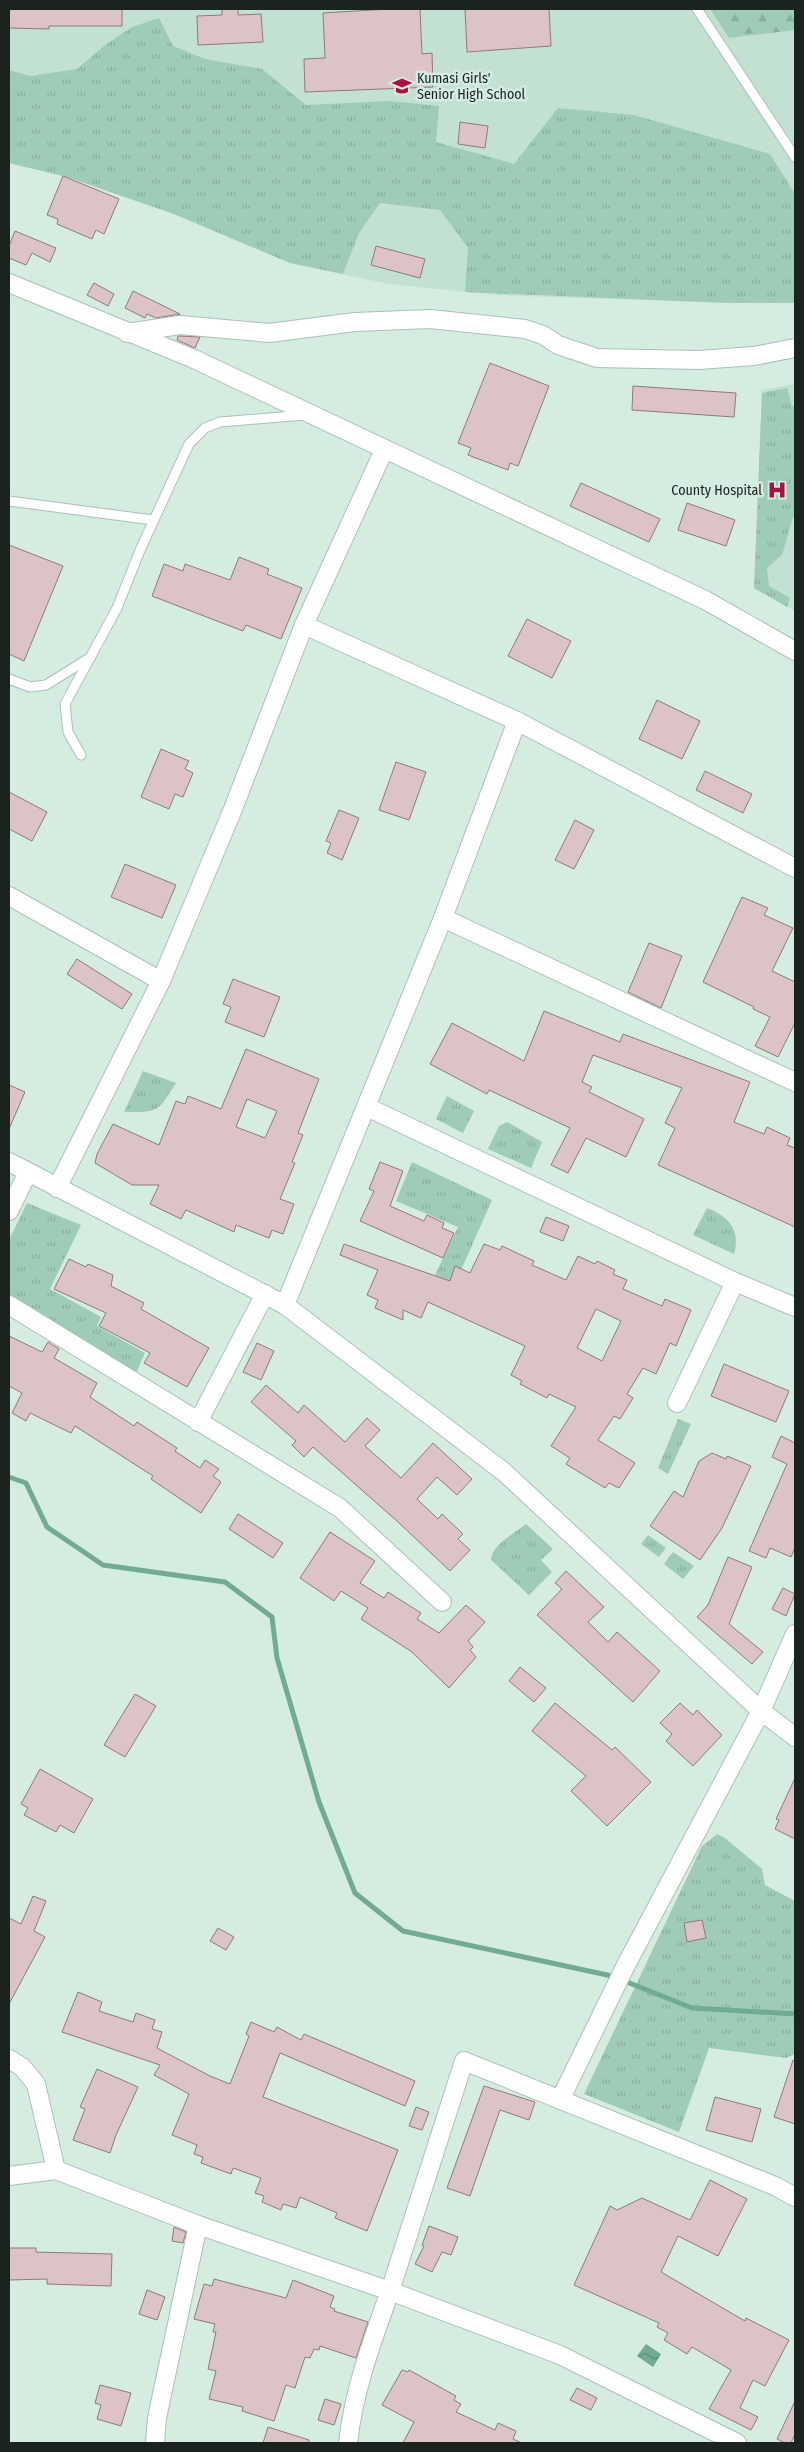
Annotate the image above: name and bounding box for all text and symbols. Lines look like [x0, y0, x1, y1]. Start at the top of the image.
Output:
place label: Kumasi Girls' Senior High School [417, 70, 526, 103]
school or university icon: Kumasi Girls' Senior High School [391, 75, 413, 97]
hospital icon: County Hospital [766, 479, 788, 501]
place label: County Hospital [671, 482, 762, 499]

